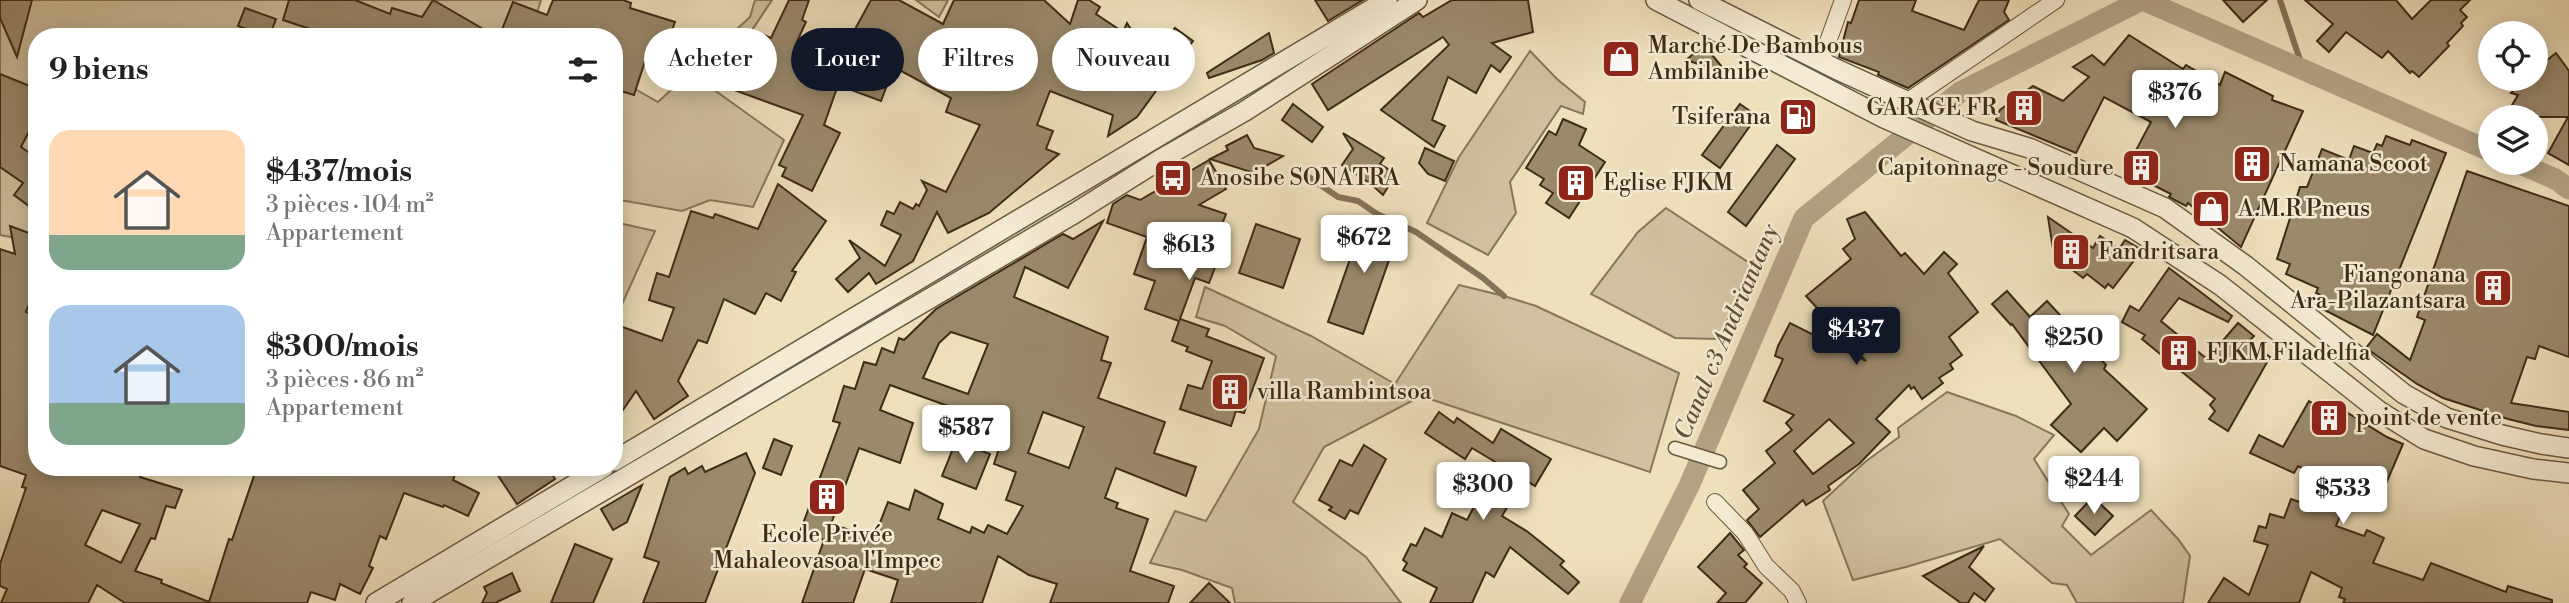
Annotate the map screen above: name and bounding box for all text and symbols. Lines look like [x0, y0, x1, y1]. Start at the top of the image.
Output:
map controls [2478, 21, 2548, 175]
button: locate [2478, 21, 2548, 91]
chip: Acheter [644, 28, 777, 91]
chip: Louer [791, 28, 904, 91]
chip: Filtres [918, 28, 1038, 91]
chip: Nouveau [1052, 28, 1195, 91]
place label: Marché De Bambous Ambilanibe [1647, 32, 1863, 86]
shop icon: Marché De Bambous Ambilanibe [1600, 38, 1642, 80]
text: 9 biens [49, 51, 149, 89]
icon: filters [564, 51, 602, 89]
pin: $376 [2134, 71, 2216, 130]
text: $376 [2148, 79, 2202, 107]
building icon: GARAGE FR [2003, 87, 2045, 129]
place label: GARAGE FR [1866, 94, 1998, 122]
fuel station icon: Tsiferana [1777, 96, 1819, 138]
place label: Tsiferana [1672, 103, 1771, 131]
button: layers [2478, 105, 2548, 175]
building icon: Namana Scoot [2231, 143, 2273, 185]
building icon: Capitonnage - Soudure [2120, 147, 2162, 189]
place label: Namana Scoot [2279, 150, 2428, 178]
text: $437/mois [266, 153, 412, 191]
place label: Capitonnage - Soudure [1878, 154, 2114, 182]
bus stop icon: Anosibe SONATRA [1152, 157, 1194, 199]
icon: home [105, 158, 189, 242]
building icon: Eglise FJKM [1555, 162, 1597, 204]
place label: Anosibe SONATRA [1199, 164, 1401, 192]
place label: Eglise FJKM [1603, 169, 1734, 197]
shop icon: A.M.R Pneus [2190, 188, 2232, 230]
text: 3 pièces · 104 m² [266, 191, 434, 219]
place label: A.M.R Pneus [2237, 195, 2370, 223]
pin: $672 [1323, 216, 1405, 275]
text: Appartement [266, 219, 404, 247]
water label: Canal c3 Andriantany [1668, 219, 1786, 444]
pin: $613 [1148, 222, 1230, 282]
text: $672 [1337, 224, 1391, 252]
text: $613 [1163, 231, 1215, 259]
building icon: Fandritsara [2050, 231, 2092, 273]
place label: Fandritsara [2098, 238, 2219, 266]
place label: Fiangonana Ara-Pilazantsara [2289, 261, 2466, 315]
building icon: Fiangonana Ara-Pilazantsara [2472, 267, 2514, 309]
pin: $437 [1815, 308, 1897, 367]
text: $437 [1828, 316, 1884, 344]
pin: $250 [2033, 316, 2115, 375]
text: $250 [2044, 324, 2104, 352]
text: $300/mois [266, 328, 419, 366]
building icon: FJKM Filadelfia [2158, 332, 2200, 374]
icon: home [105, 333, 189, 417]
place label: FJKM Filadelfia [2206, 339, 2371, 367]
text: 3 pièces · 86 m² [266, 366, 424, 394]
building icon: villa Rambintsoa [1209, 371, 1251, 413]
place label: villa Rambintsoa [1256, 378, 1432, 406]
text: Appartement [266, 394, 404, 422]
building icon: point de vente [2308, 397, 2350, 439]
place label: point de vente [2356, 404, 2502, 432]
pin: $587 [925, 406, 1007, 465]
text: $587 [938, 414, 994, 442]
pin: $244 [2053, 456, 2135, 516]
pin: $300 [1442, 462, 1524, 522]
text: $244 [2064, 465, 2124, 493]
pin: $533 [2302, 466, 2384, 526]
text: $300 [1453, 471, 1513, 499]
text: $533 [2315, 475, 2371, 503]
building icon: Ecole Privée Mahaleovasoa l'Impec [806, 476, 848, 518]
place label: Ecole Privée Mahaleovasoa l'Impec [713, 521, 941, 575]

